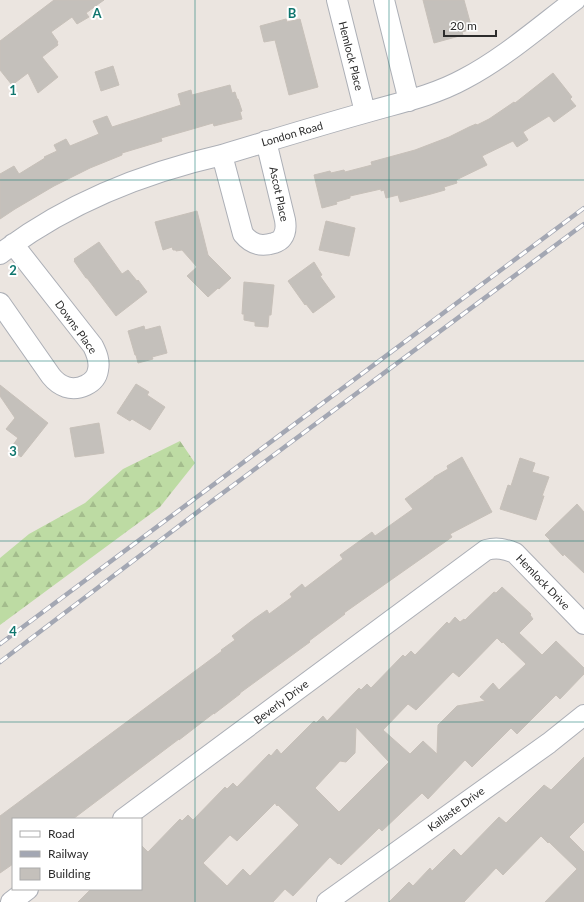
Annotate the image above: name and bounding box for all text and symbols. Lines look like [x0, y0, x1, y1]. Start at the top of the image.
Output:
text: A [91, 5, 102, 21]
text: B [288, 5, 297, 21]
scale bar [444, 12, 496, 38]
text: 20 m [450, 18, 477, 33]
street label: Hemlock Place [337, 20, 366, 92]
text: 1 [9, 82, 17, 98]
street label: London Road [260, 119, 324, 149]
street label: Ascot Place [267, 165, 292, 223]
text: 2 [9, 262, 17, 278]
street label: Downs Place [53, 298, 100, 356]
text: 3 [9, 443, 17, 459]
street label: Hemlock Drive [514, 551, 573, 612]
text: 4 [9, 623, 17, 639]
street label: Beverly Drive [251, 677, 311, 726]
street label: Kallaste Drive [425, 784, 487, 834]
legend [12, 818, 142, 890]
text: Road [48, 826, 75, 841]
text: Railway [48, 846, 89, 861]
text: Building [48, 866, 91, 881]

